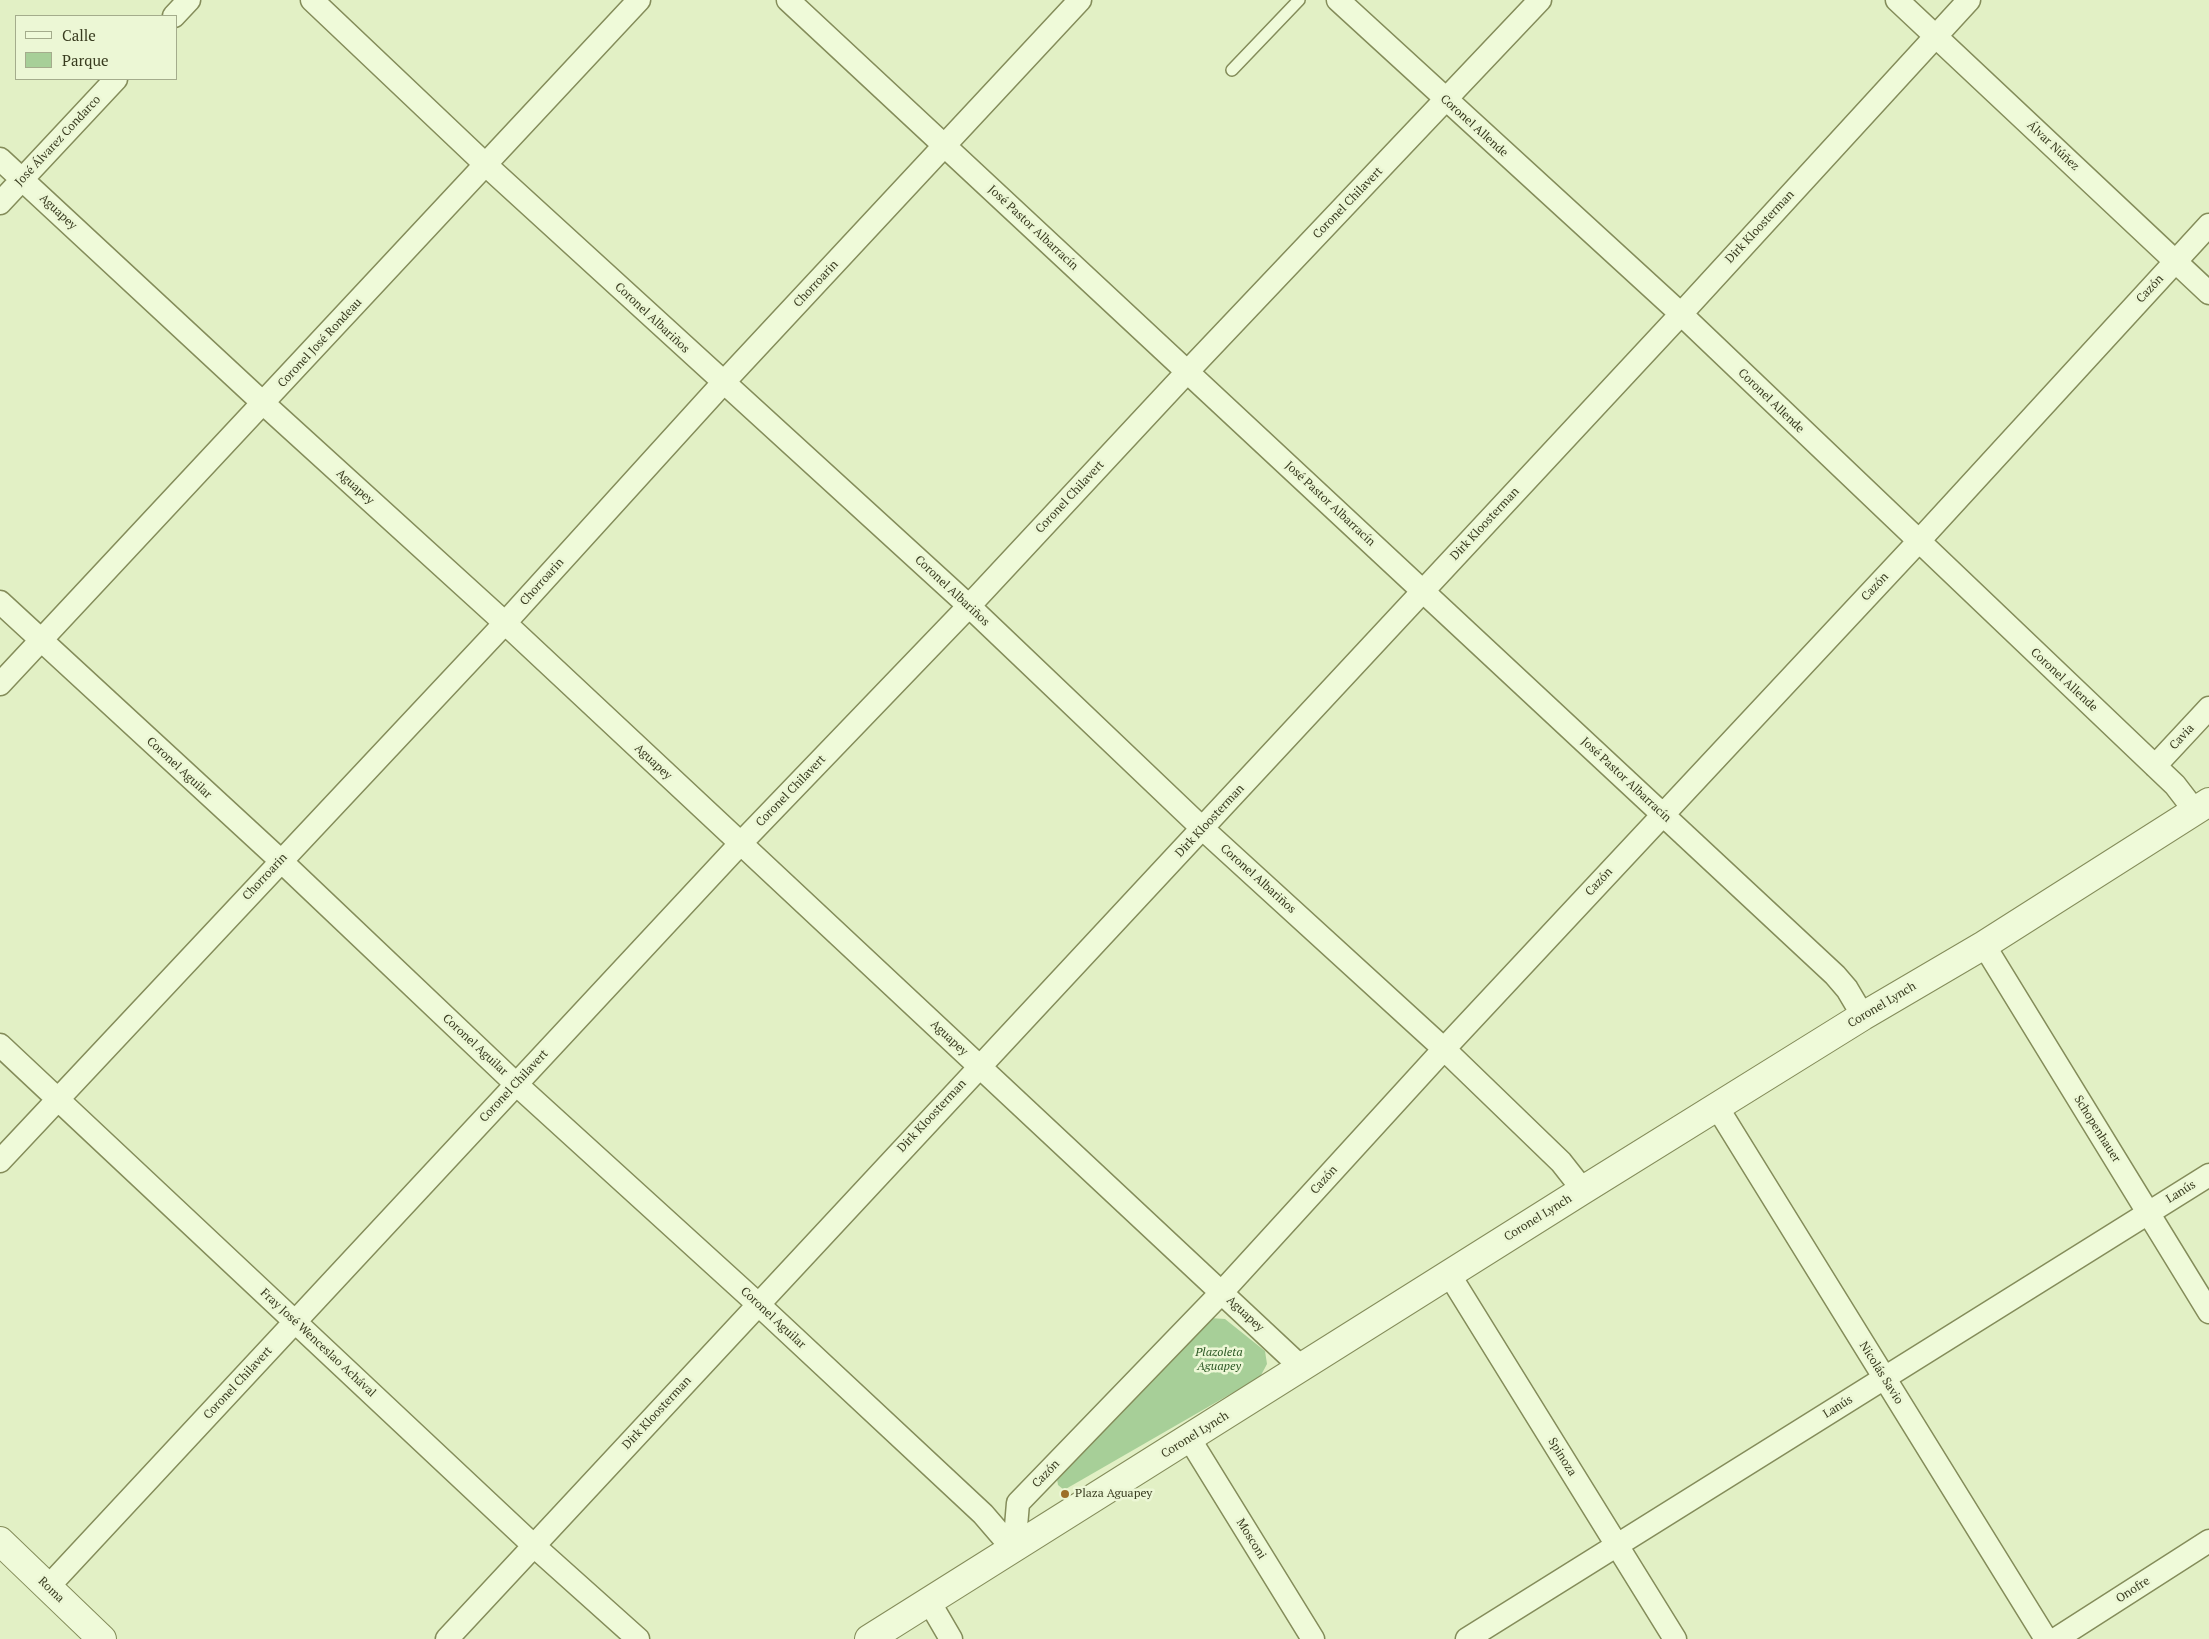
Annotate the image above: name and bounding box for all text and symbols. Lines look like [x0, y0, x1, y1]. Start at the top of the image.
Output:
legend [15, 15, 178, 80]
text: Calle [62, 25, 96, 45]
text: Parque [62, 50, 109, 70]
street label: Coronel Allende [1437, 92, 1511, 160]
street label: José Álvarez Condarco [12, 93, 104, 189]
street label: Álvar Núñez [2024, 118, 2082, 174]
street label: Coronel Chilavert [1310, 164, 1386, 242]
street label: José Pastor Albarracín [985, 183, 1081, 273]
street label: Dirk Kloosterman [1723, 188, 1797, 266]
street label: Aguapey [36, 191, 80, 233]
street label: Chorroarin [791, 258, 841, 310]
street label: Cazón [2133, 272, 2167, 306]
street label: Coronel Albariños [612, 280, 692, 356]
street label: Coronel José Rondeau [275, 295, 365, 391]
street label: Coronel Allende [1735, 366, 1807, 436]
street label: Coronel Chilavert [1033, 458, 1107, 536]
street label: José Pastor Albarracín [1282, 459, 1378, 549]
street label: Aguapey [333, 466, 377, 508]
street label: Dirk Kloosterman [1448, 485, 1522, 563]
street label: Coronel Albariños [912, 553, 992, 629]
street label: Chorroarin [517, 555, 567, 609]
street label: Cazón [1858, 570, 1892, 604]
street label: Coronel Allende [2028, 645, 2100, 715]
street label: Cavia [2167, 721, 2197, 753]
street label: Coronel Aguilar [143, 734, 215, 802]
street label: José Pastor Albarracín [1578, 735, 1674, 825]
street label: Aguapey [631, 741, 675, 783]
street label: Coronel Chilavert [753, 752, 829, 830]
street label: Dirk Kloosterman [1173, 782, 1247, 860]
street label: Coronel Albariños [1217, 841, 1299, 917]
street label: Chorroarin [240, 851, 290, 903]
street label: Cazón [1582, 865, 1616, 899]
street label: Coronel Lynch [1845, 979, 1919, 1031]
street label: Coronel Aguilar [439, 1011, 511, 1079]
street label: Aguapey [927, 1017, 971, 1059]
street label: Coronel Chilavert [477, 1047, 551, 1125]
street label: Dirk Kloosterman [895, 1077, 969, 1155]
street label: Schopenhauer [2071, 1093, 2123, 1165]
street label: Cazón [1308, 1163, 1340, 1197]
street label: Lanús [2164, 1177, 2198, 1207]
street label: Coronel Lynch [1502, 1192, 1574, 1244]
street label: Coronel Aguilar [737, 1284, 809, 1352]
street label: Fray José Wenceslao Achával [257, 1286, 379, 1400]
street label: Aguapey [1223, 1293, 1267, 1335]
street label: Nicolás Savio [1856, 1339, 1906, 1407]
street label: Coronel Chilavert [201, 1344, 275, 1422]
park label: Plazoleta Aguapey [1195, 1346, 1243, 1374]
street label: Dirk Kloosterman [620, 1374, 694, 1452]
street label: Lanús [1821, 1392, 1855, 1422]
street label: Coronel Lynch [1159, 1409, 1231, 1461]
street label: Spinoza [1545, 1435, 1579, 1479]
street label: Cazón [1029, 1457, 1063, 1491]
place label: Plaza Aguapey [1075, 1487, 1152, 1501]
marker: Plaza Aguapey [1059, 1488, 1071, 1500]
street label: Mosconi [1233, 1516, 1269, 1562]
street label: Roma [35, 1574, 67, 1606]
street label: Onofre [2113, 1574, 2153, 1606]

